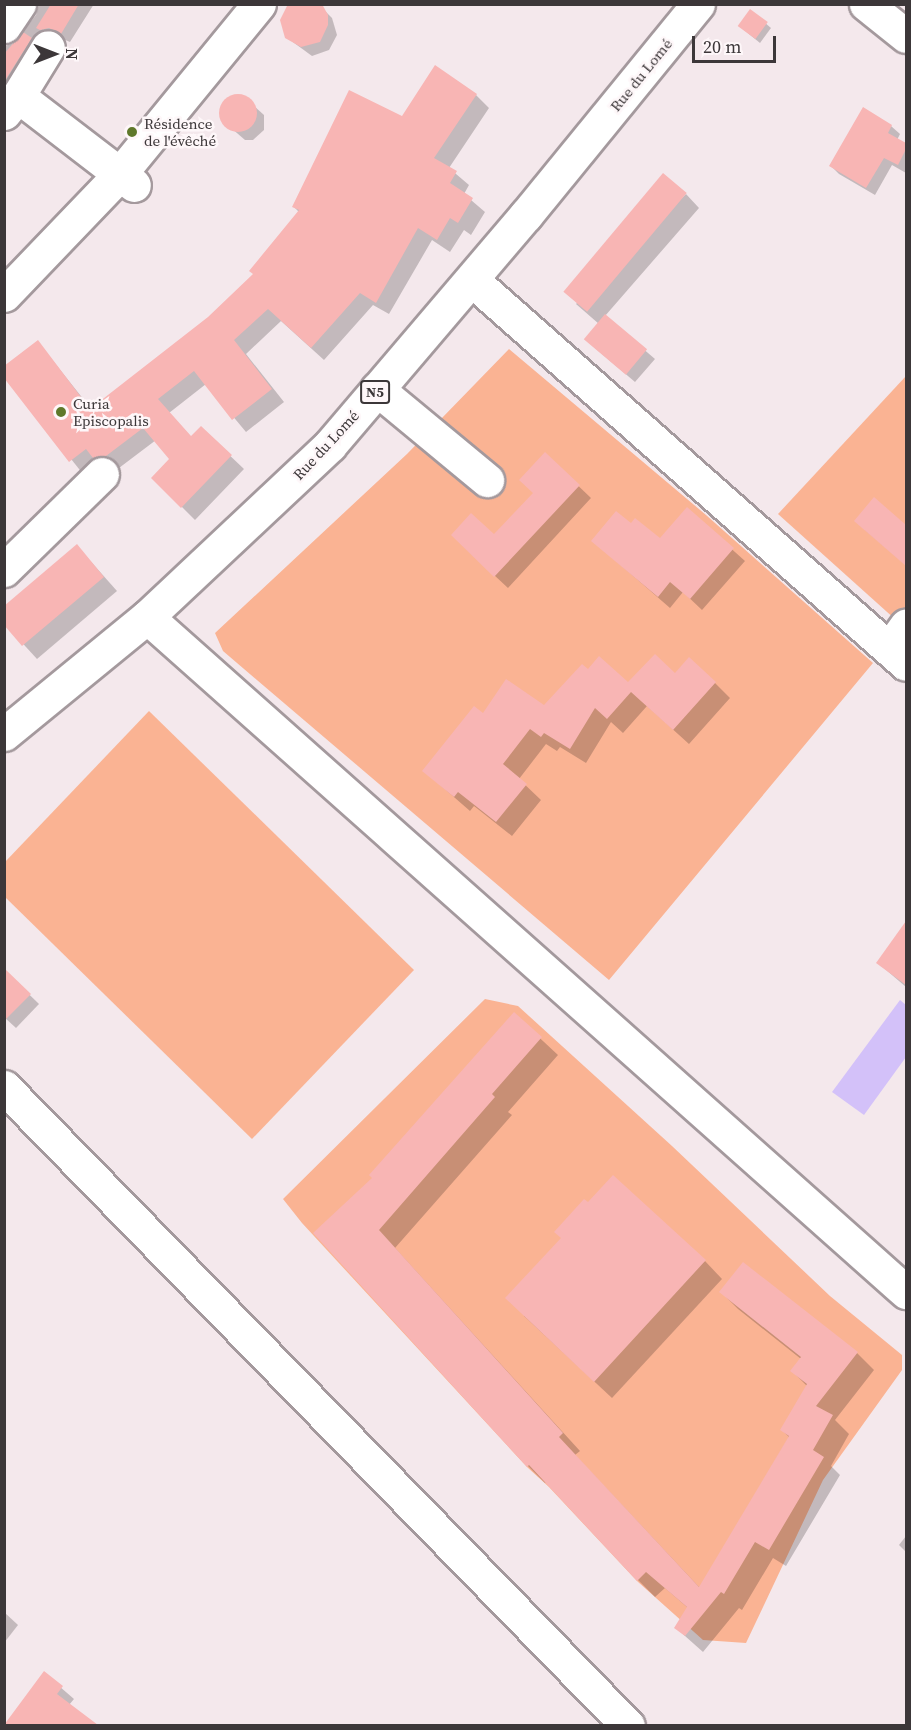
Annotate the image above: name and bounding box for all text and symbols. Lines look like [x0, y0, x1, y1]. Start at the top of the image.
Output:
north arrow [24, 24, 84, 84]
scale bar [695, 24, 779, 62]
text: 20 m [703, 34, 741, 59]
street label: Rue du Lomé [606, 35, 676, 115]
text: N [61, 48, 83, 60]
place label: Résidence de l'évêché [144, 114, 216, 149]
marker: Résidence de l'évêché [125, 125, 139, 139]
road number: N5 [360, 381, 390, 403]
place label: Curia Episcopalis [73, 394, 149, 429]
marker: Curia Episcopalis [54, 405, 68, 419]
street label: Rue du Lomé [289, 407, 363, 483]

